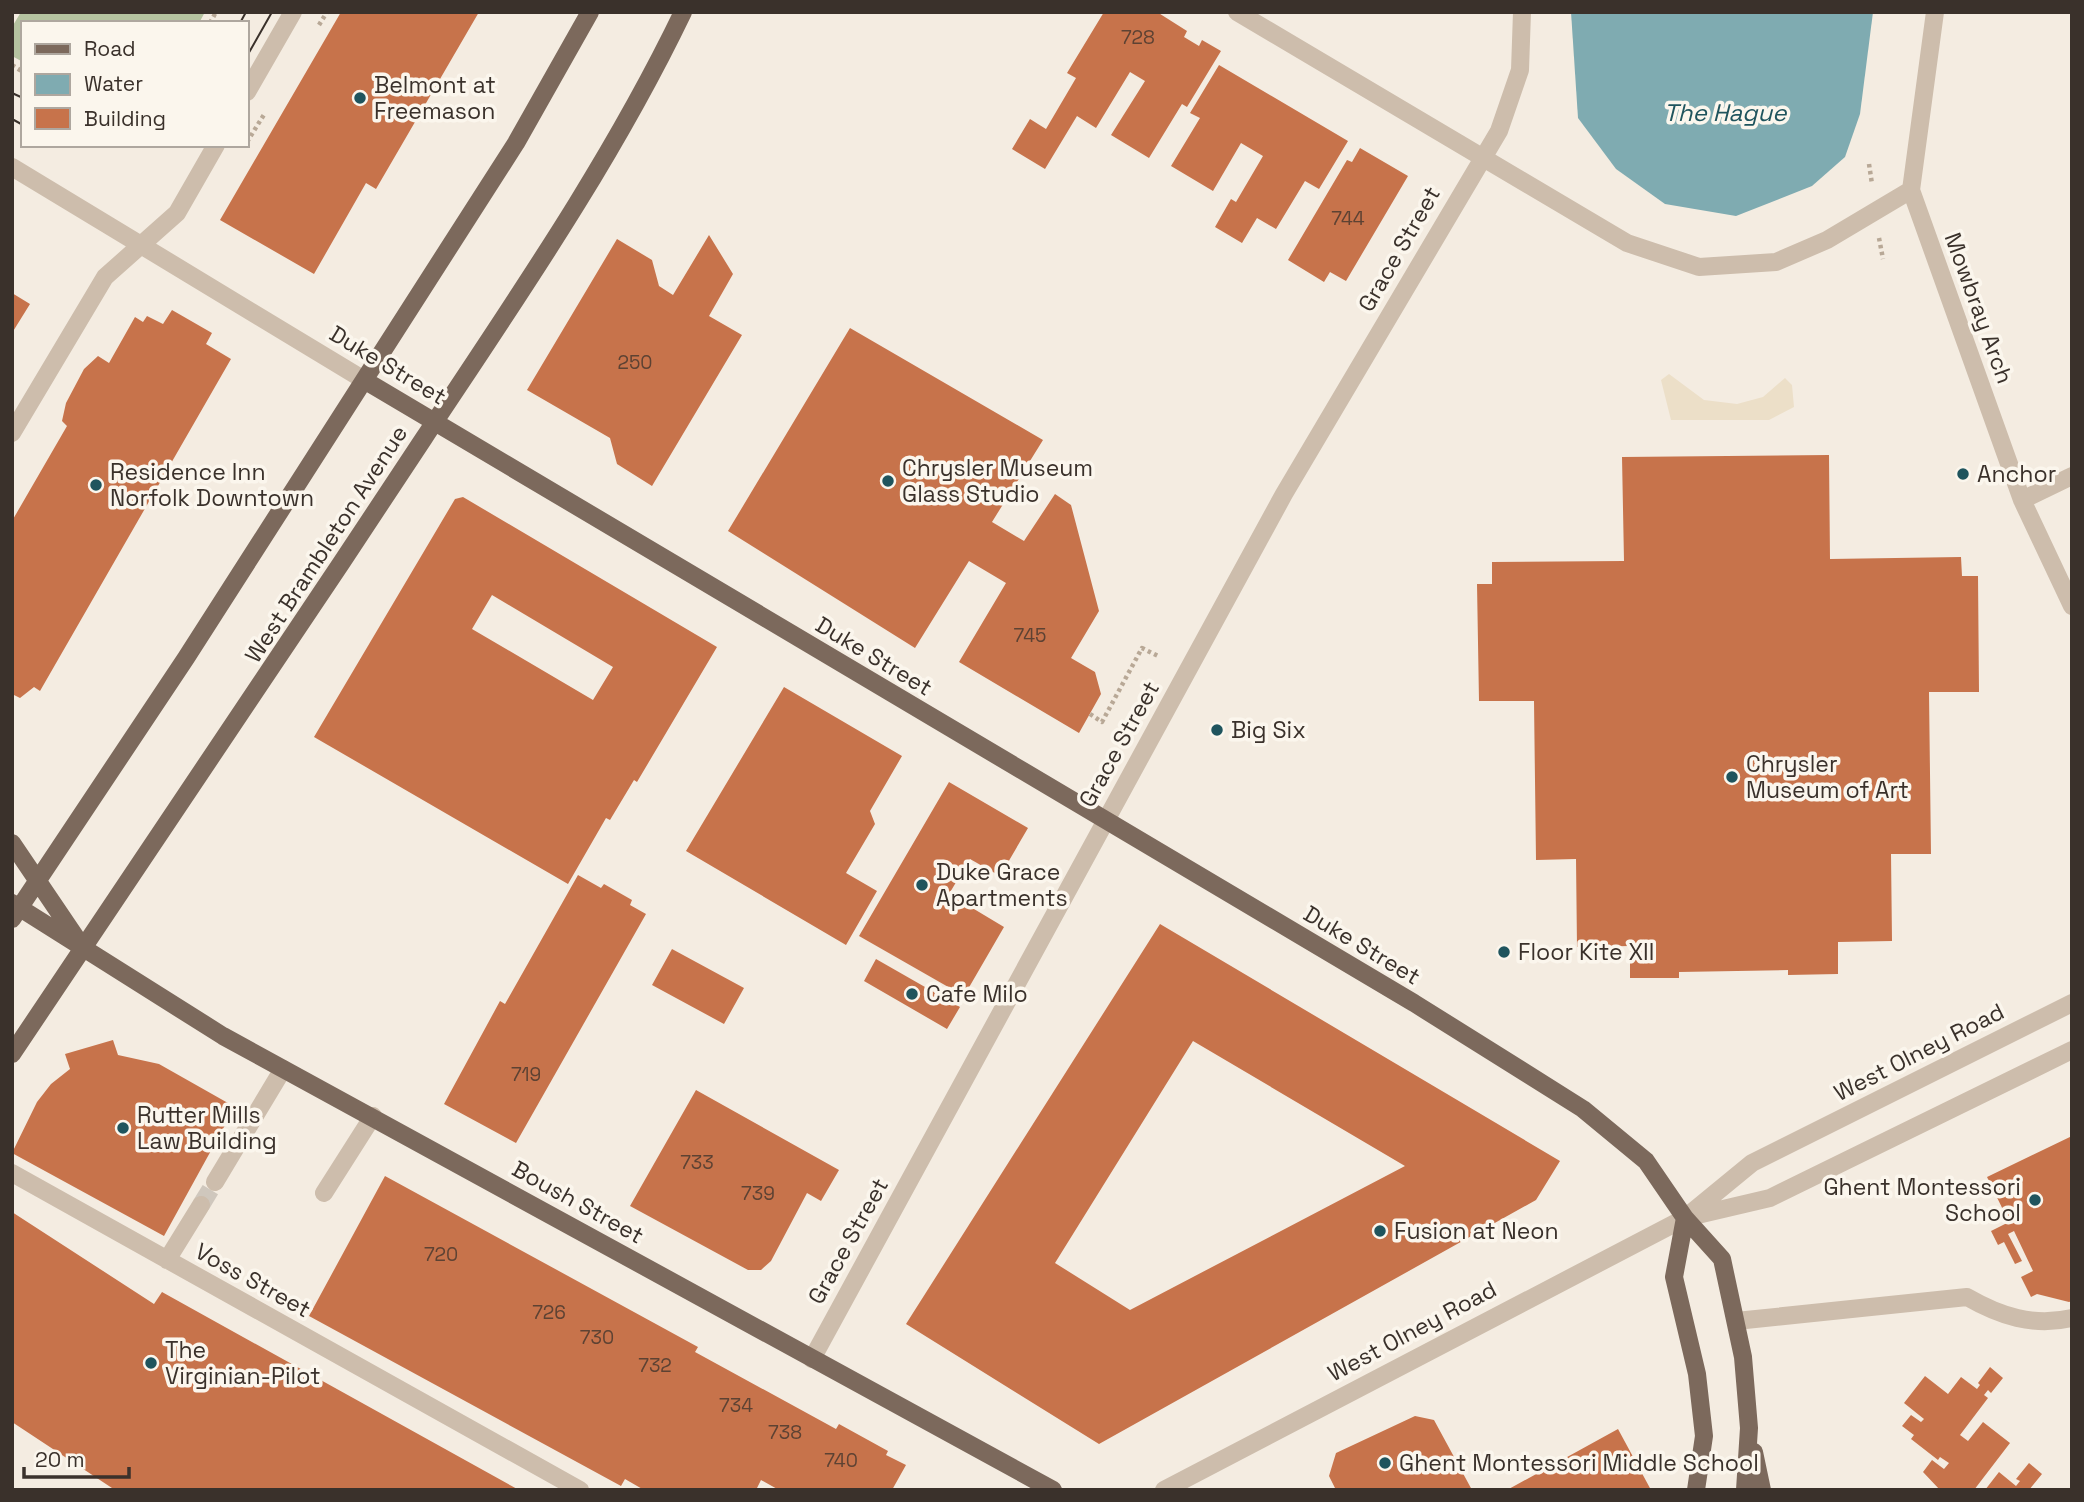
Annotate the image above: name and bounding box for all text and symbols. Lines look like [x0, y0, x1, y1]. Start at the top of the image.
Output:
legend [21, 21, 248, 147]
house number: 728 [1121, 25, 1155, 50]
text: Road [84, 35, 136, 62]
text: Water [84, 70, 143, 97]
place label: Belmont at Freemason [374, 70, 496, 126]
marker: Belmont at Freemason [352, 90, 368, 106]
water label: The Hague [1664, 97, 1787, 128]
text: Building [84, 105, 166, 132]
street label: Grace Street [1351, 181, 1447, 317]
house number: 744 [1331, 206, 1365, 231]
street label: Mowbray Arch [1938, 228, 2020, 388]
street label: Duke Street [324, 318, 452, 412]
house number: 250 [617, 350, 653, 375]
street label: West Brambleton Avenue [238, 420, 414, 668]
place label: Chrysler Museum Glass Studio [902, 453, 1093, 509]
place label: Residence Inn Norfolk Downtown [110, 457, 314, 513]
place label: Anchor [1977, 459, 2056, 489]
marker: Anchor [1955, 466, 1971, 482]
marker: Chrysler Museum Glass Studio [880, 473, 896, 489]
marker: Residence Inn Norfolk Downtown [88, 477, 104, 493]
street label: Duke Street [810, 609, 938, 703]
house number: 745 [1014, 623, 1046, 648]
street label: Grace Street [1072, 676, 1166, 812]
place label: Big Six [1231, 715, 1306, 745]
marker: Big Six [1209, 722, 1225, 738]
place label: Chrysler Museum of Art [1746, 749, 1909, 805]
marker: Chrysler Museum of Art [1724, 769, 1740, 785]
place label: Duke Grace Apartments [936, 857, 1068, 913]
marker: Duke Grace Apartments [914, 877, 930, 893]
street label: Duke Street [1298, 898, 1426, 992]
place label: Floor Kite XII [1518, 937, 1654, 967]
marker: Floor Kite XII [1496, 944, 1512, 960]
place label: Cafe Milo [926, 979, 1028, 1009]
marker: Cafe Milo [904, 986, 920, 1002]
street label: West Olney Road [1829, 996, 2009, 1108]
house number: 719 [511, 1062, 541, 1087]
place label: Rutter Mills Law Building [137, 1100, 277, 1156]
marker: Rutter Mills Law Building [115, 1120, 131, 1136]
house number: 733 [680, 1150, 714, 1175]
street label: Boush Street [507, 1154, 649, 1250]
place label: Ghent Montessori School [1823, 1172, 2021, 1228]
street label: Grace Street [801, 1173, 895, 1309]
house number: 739 [741, 1181, 775, 1206]
marker: Ghent Montessori School [2027, 1192, 2043, 1208]
place label: Fusion at Neon [1394, 1216, 1559, 1246]
marker: Fusion at Neon [1372, 1223, 1388, 1239]
street label: Voss Street [190, 1236, 316, 1324]
house number: 720 [424, 1242, 458, 1267]
street label: West Olney Road [1322, 1274, 1502, 1388]
house number: 726 [532, 1300, 566, 1325]
house number: 730 [580, 1325, 614, 1350]
place label: The Virginian-Pilot [165, 1335, 321, 1391]
house number: 732 [638, 1353, 672, 1378]
marker: The Virginian-Pilot [143, 1355, 159, 1371]
house number: 734 [719, 1393, 753, 1418]
house number: 738 [768, 1420, 802, 1445]
scale bar [24, 1436, 130, 1480]
text: 20 m [35, 1446, 85, 1473]
house number: 740 [824, 1448, 858, 1473]
place label: Ghent Montessori Middle School [1399, 1448, 1759, 1478]
marker: Ghent Montessori Middle School [1377, 1455, 1393, 1471]

